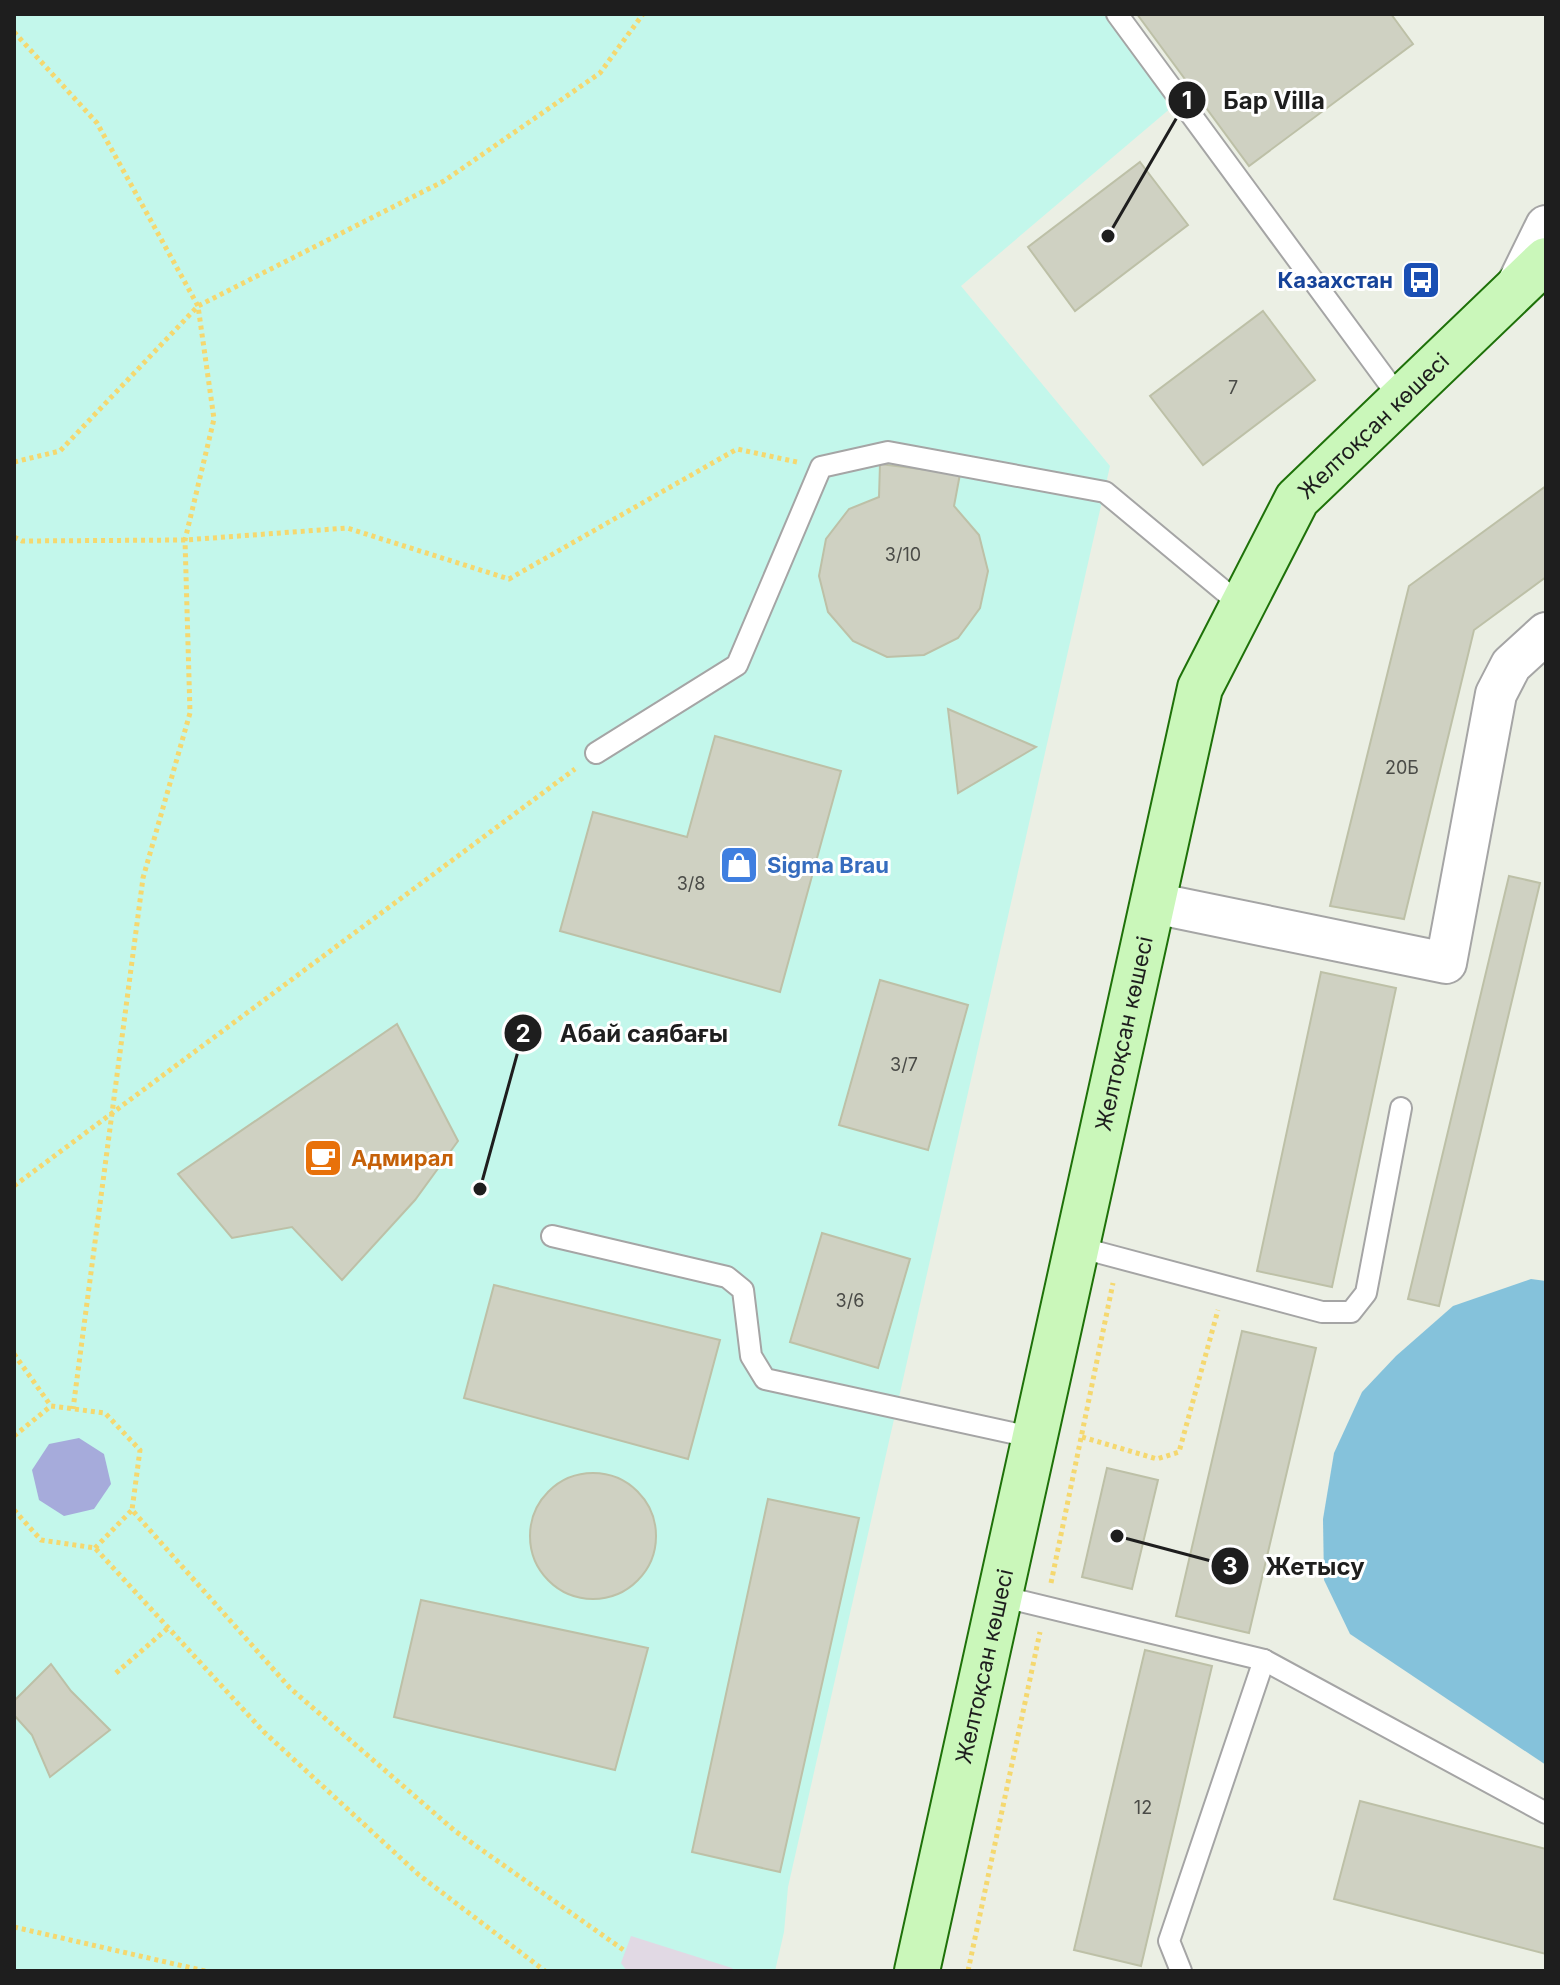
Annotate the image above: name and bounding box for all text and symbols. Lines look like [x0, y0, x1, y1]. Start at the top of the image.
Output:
callout: Бар Villa [1167, 76, 1340, 124]
text: 1 [1182, 86, 1192, 115]
text: Бар Villa [1223, 86, 1325, 115]
bus stop icon: Казахстан [1400, 259, 1442, 301]
place label: Казахстан [1278, 267, 1393, 293]
street label: Желтоқсан көшесі [1293, 348, 1454, 504]
house number: 7 [1228, 377, 1238, 398]
house number: 3/10 [885, 544, 921, 565]
house number: 20Б [1385, 757, 1419, 778]
shop icon: Sigma Brau [718, 844, 760, 886]
place label: Sigma Brau [767, 852, 889, 878]
house number: 3/8 [677, 873, 705, 894]
street label: Желтоқсан көшесі [1090, 934, 1158, 1133]
callout: Абай саябағы [503, 1009, 744, 1057]
text: 2 [515, 1019, 531, 1048]
text: Абай саябағы [560, 1019, 728, 1048]
house number: 3/7 [890, 1054, 918, 1075]
cafe icon: Адмирал [302, 1137, 344, 1179]
place label: Адмирал [351, 1145, 454, 1171]
house number: 3/6 [836, 1290, 864, 1311]
callout: Жетысу [1210, 1542, 1381, 1590]
text: 3 [1222, 1552, 1238, 1581]
text: Жетысу [1265, 1552, 1365, 1581]
street label: Желтоқсан көшесі [950, 1566, 1018, 1766]
house number: 12 [1134, 1797, 1152, 1818]

